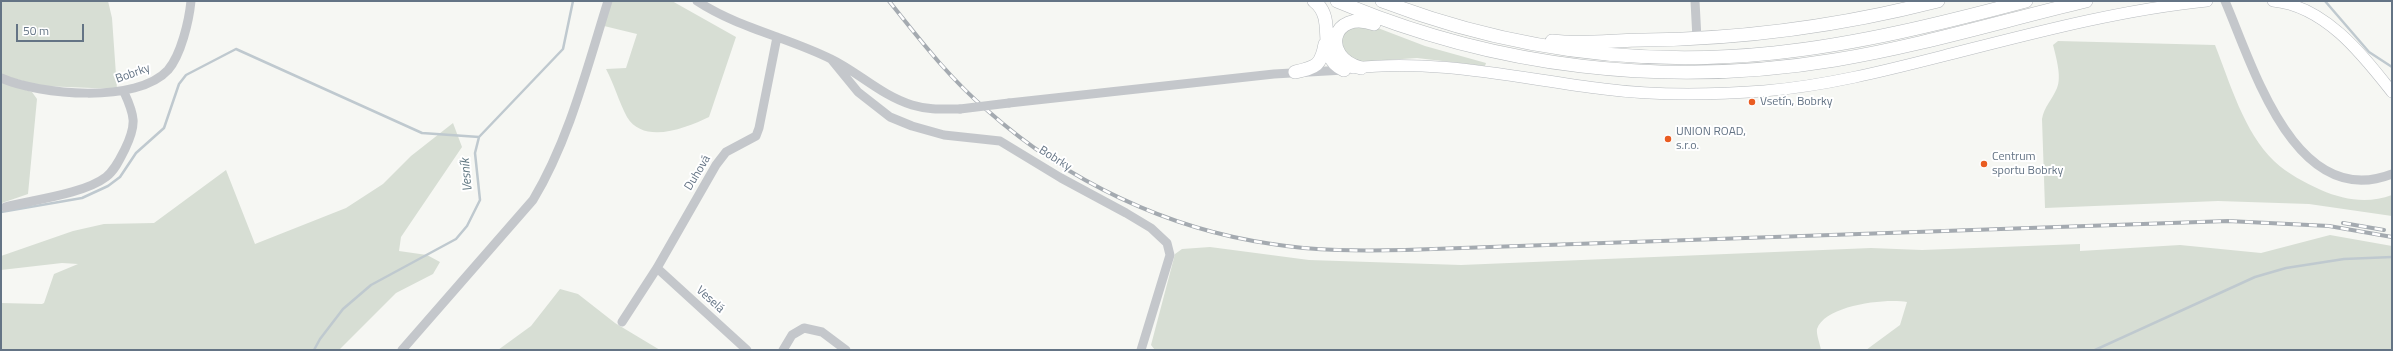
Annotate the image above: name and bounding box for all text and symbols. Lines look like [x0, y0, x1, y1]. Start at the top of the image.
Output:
scale bar [18, 16, 86, 42]
text: 50 m [23, 21, 49, 40]
street label: Bobrky [114, 61, 152, 87]
place label: Vsetín, Bobrky [1760, 95, 1833, 109]
marker: Vsetín, Bobrky [1747, 97, 1757, 107]
place label: UNION ROAD, s.r.o. [1676, 125, 1746, 153]
marker: UNION ROAD, s.r.o. [1663, 134, 1673, 144]
street label: Bobrky [1036, 143, 1074, 175]
place label: Centrum sportu Bobrky [1992, 150, 2063, 178]
street label: Duhová [682, 153, 714, 193]
water label: Vesník [458, 158, 476, 192]
marker: Centrum sportu Bobrky [1979, 159, 1989, 169]
street label: Veselá [693, 284, 727, 316]

